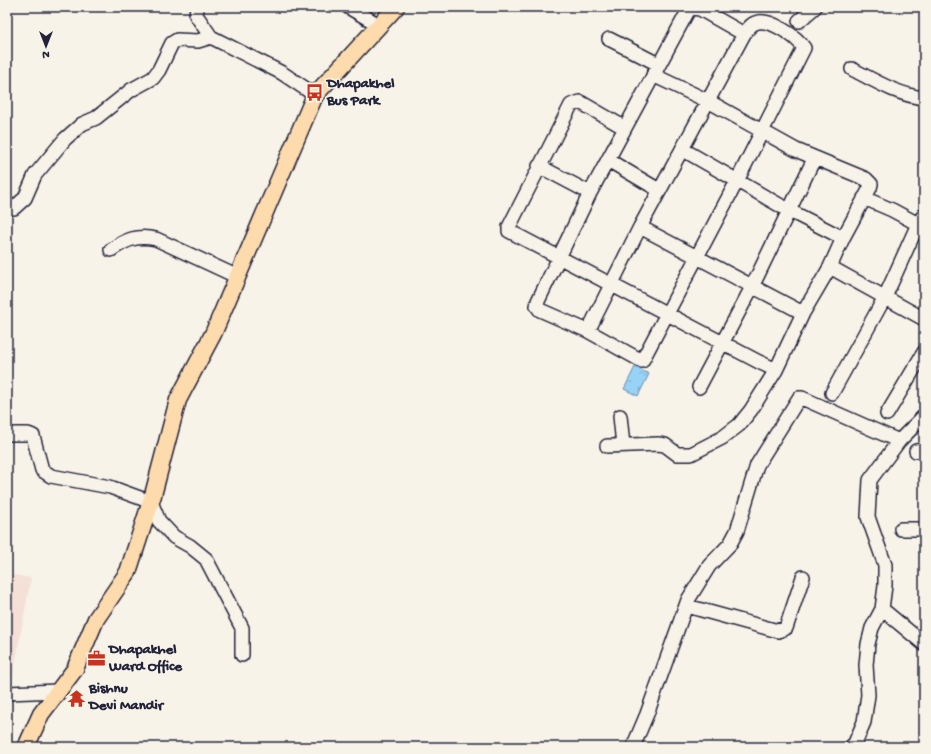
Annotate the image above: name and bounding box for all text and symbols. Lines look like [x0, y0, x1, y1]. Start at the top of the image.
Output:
north arrow [26, 26, 66, 66]
text: N [42, 48, 50, 60]
place label: Dhapakhel Bus Park [325, 75, 395, 110]
bus stop icon: Dhapakhel Bus Park [304, 83, 324, 103]
place label: Dhapakhel Ward Office [107, 641, 183, 676]
office icon: Dhapakhel Ward Office [86, 649, 106, 669]
place label: Bishnu Devi Mandir [87, 680, 165, 715]
temple icon: Bishnu Devi Mandir [66, 688, 86, 708]

